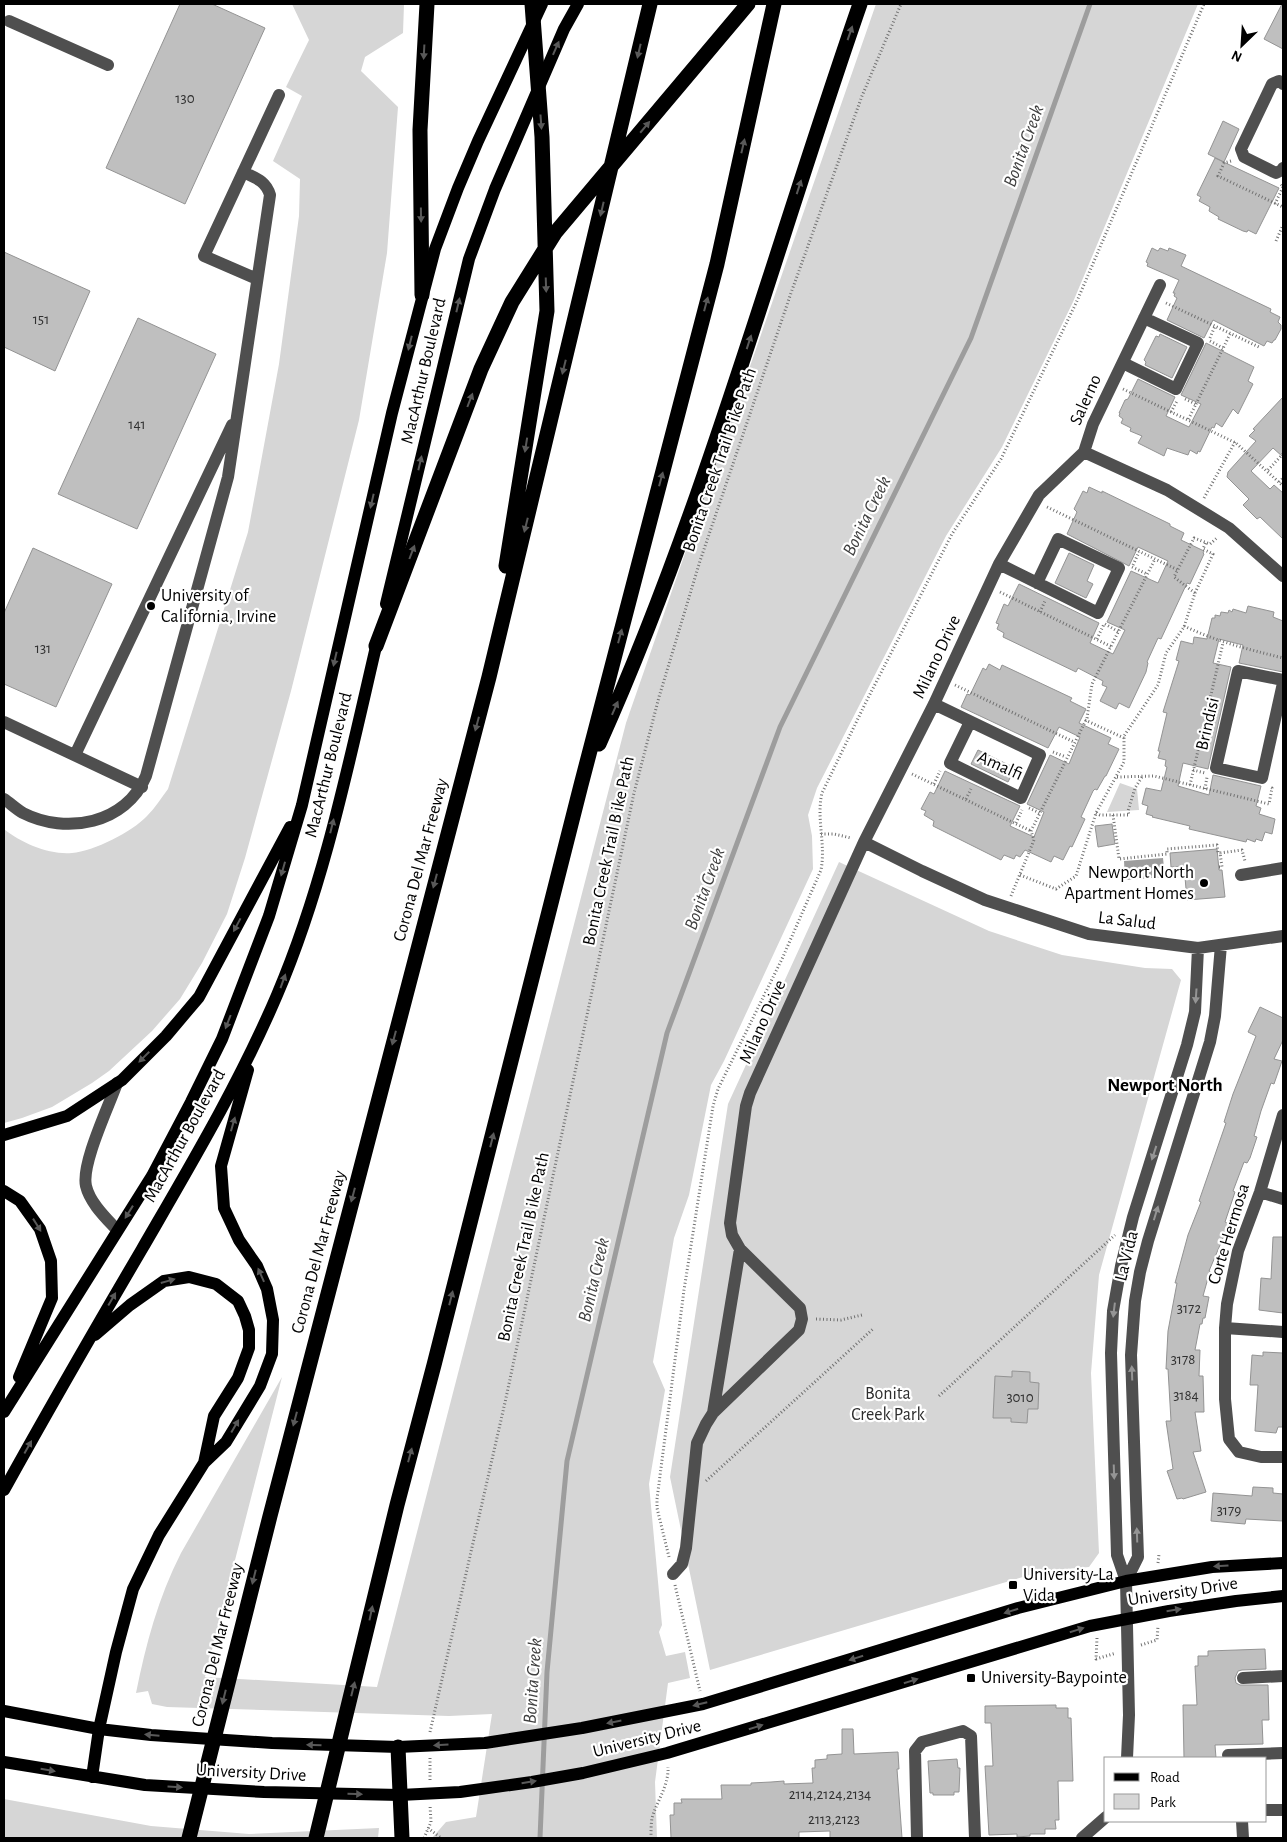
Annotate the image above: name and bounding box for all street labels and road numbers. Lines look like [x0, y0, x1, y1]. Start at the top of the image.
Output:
street label: MacArthur Boulevard [398, 296, 450, 446]
street label: Bonita Creek Trail B ike Path [680, 366, 760, 554]
street label: Salerno [1067, 372, 1105, 428]
street label: Milano Drive [910, 613, 964, 701]
street label: MacArthur Boulevard [302, 691, 356, 839]
street label: Brindisi [1193, 696, 1223, 752]
street label: Amalfi [975, 748, 1025, 784]
street label: Bonita Creek Trail B ike Path [580, 755, 638, 947]
street label: Corona Del Mar Freeway [391, 776, 452, 944]
street label: La Salud [1097, 909, 1157, 933]
street label: Milano Drive [737, 977, 789, 1067]
street label: MacArthur Boulevard [141, 1066, 229, 1206]
street label: Bonita Creek Trail B ike Path [495, 1151, 553, 1343]
street label: Corona Del Mar Freeway [289, 1168, 350, 1336]
street label: Corte Hermosa [1205, 1181, 1253, 1287]
street label: La Vida [1112, 1229, 1142, 1283]
street label: Corona Del Mar Freeway [189, 1561, 247, 1729]
street label: University Drive [1127, 1574, 1239, 1610]
street label: University Drive [591, 1717, 703, 1761]
street label: University Drive [195, 1761, 307, 1785]

